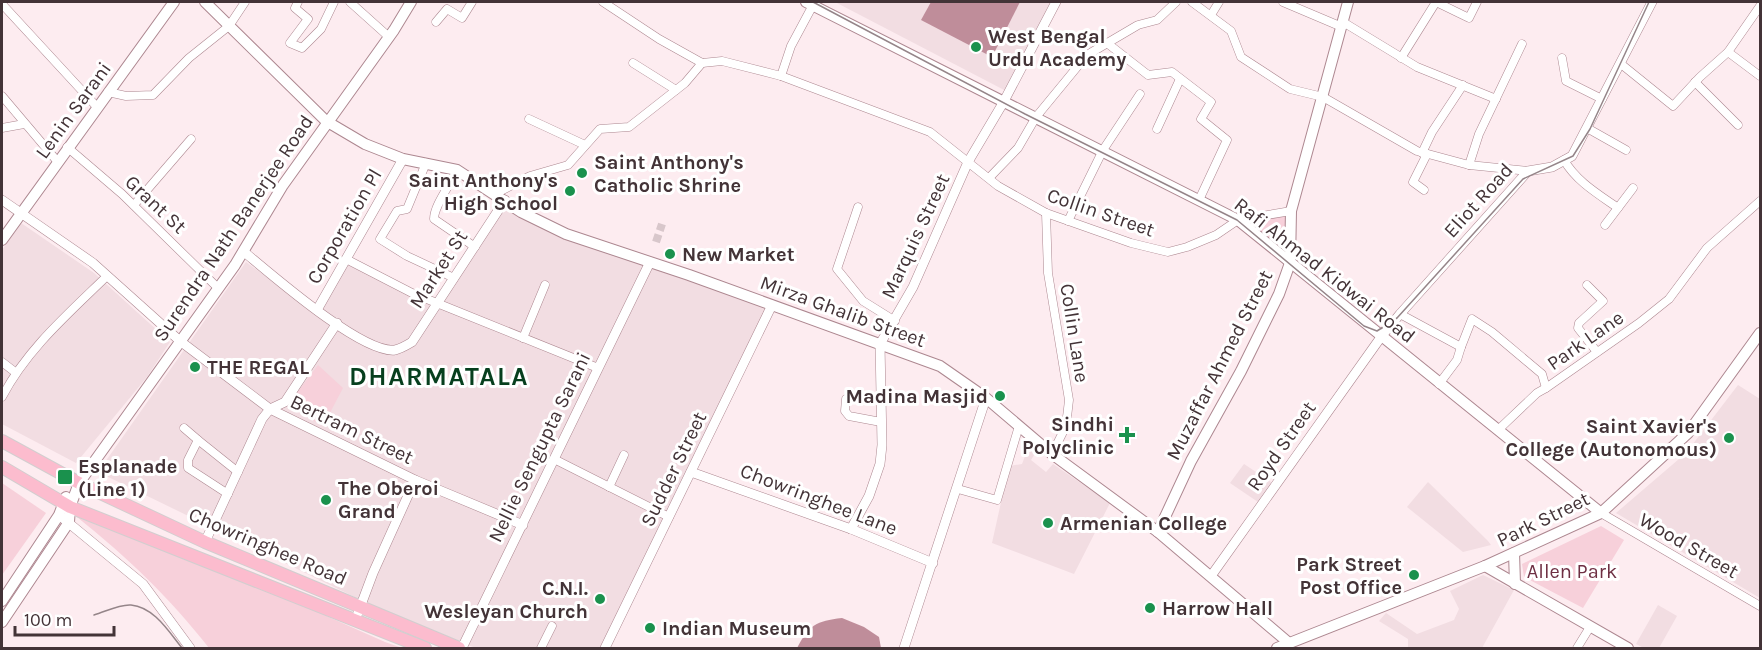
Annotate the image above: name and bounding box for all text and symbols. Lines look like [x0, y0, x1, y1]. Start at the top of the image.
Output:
place label: West Bengal Urdu Academy [988, 25, 1126, 71]
marker: West Bengal Urdu Academy [969, 40, 983, 54]
street label: Lenin Sarani [31, 57, 116, 163]
street label: Surendra Nath Banerjee Road [149, 111, 318, 346]
place label: Saint Anthony's Catholic Shrine [594, 151, 744, 197]
street label: Eliot Road [1439, 158, 1518, 242]
street label: Corporation Pl [302, 165, 387, 288]
marker: Saint Anthony's Catholic Shrine [575, 166, 589, 180]
place label: Saint Anthony's High School [408, 169, 558, 215]
street label: Grant St [120, 170, 191, 239]
street label: Marquis Street [876, 170, 955, 302]
street label: Collin Street [1044, 183, 1158, 242]
marker: Saint Anthony's High School [563, 184, 577, 198]
street label: Rafi Ahmad Kidwai Road [1230, 193, 1420, 348]
street label: Market St [405, 225, 472, 313]
place label: New Market [682, 243, 795, 266]
marker: New Market [663, 247, 677, 261]
street label: Muzaffar Ahmed Street [1161, 266, 1278, 464]
street label: Mirza Ghalib Street [757, 271, 929, 352]
street label: Collin Lane [1055, 282, 1094, 384]
street label: Park Lane [1543, 306, 1628, 375]
street label: Nellie Sengupta Sarani [483, 349, 595, 546]
place label: THE REGAL [207, 356, 309, 379]
marker: THE REGAL [188, 360, 202, 374]
district label: DHARMATALA [349, 361, 529, 392]
place label: Madina Masjid [845, 385, 988, 408]
marker: Madina Masjid [993, 389, 1007, 403]
street label: Bertram Street [286, 390, 417, 469]
street label: Royd Street [1242, 397, 1321, 495]
street label: Sudder Street [636, 408, 711, 530]
place label: Sindhi Polyclinic [1022, 413, 1114, 459]
place label: Saint Xavier's College (Autonomous) [1506, 415, 1717, 461]
marker: Sindhi Polyclinic [1118, 426, 1136, 444]
marker: Saint Xavier's College (Autonomous) [1722, 431, 1736, 445]
place label: Esplanade (Line 1) [78, 455, 177, 501]
street label: Chowringhee Lane [737, 459, 901, 540]
marker: Esplanade (Line 1) [56, 468, 74, 486]
place label: The Oberoi Grand [338, 477, 439, 523]
street label: Park Street [1493, 487, 1594, 552]
marker: The Oberoi Grand [319, 493, 333, 507]
street label: Chowringhee Road [185, 503, 350, 590]
street label: Wood Street [1635, 508, 1743, 583]
place label: Armenian College [1060, 512, 1227, 535]
marker: Armenian College [1041, 516, 1055, 530]
place label: Park Street Post Office [1296, 553, 1402, 599]
park label: Allen Park [1527, 560, 1617, 583]
marker: Park Street Post Office [1407, 568, 1421, 582]
place label: C.N.I. Wesleyan Church [424, 577, 588, 623]
marker: C.N.I. Wesleyan Church [593, 592, 607, 606]
place label: Harrow Hall [1162, 597, 1273, 620]
scale bar [15, 599, 114, 637]
marker: Harrow Hall [1143, 601, 1157, 615]
text: 100 m [24, 609, 72, 631]
place label: Indian Museum [662, 617, 811, 640]
marker: Indian Museum [643, 621, 657, 635]

